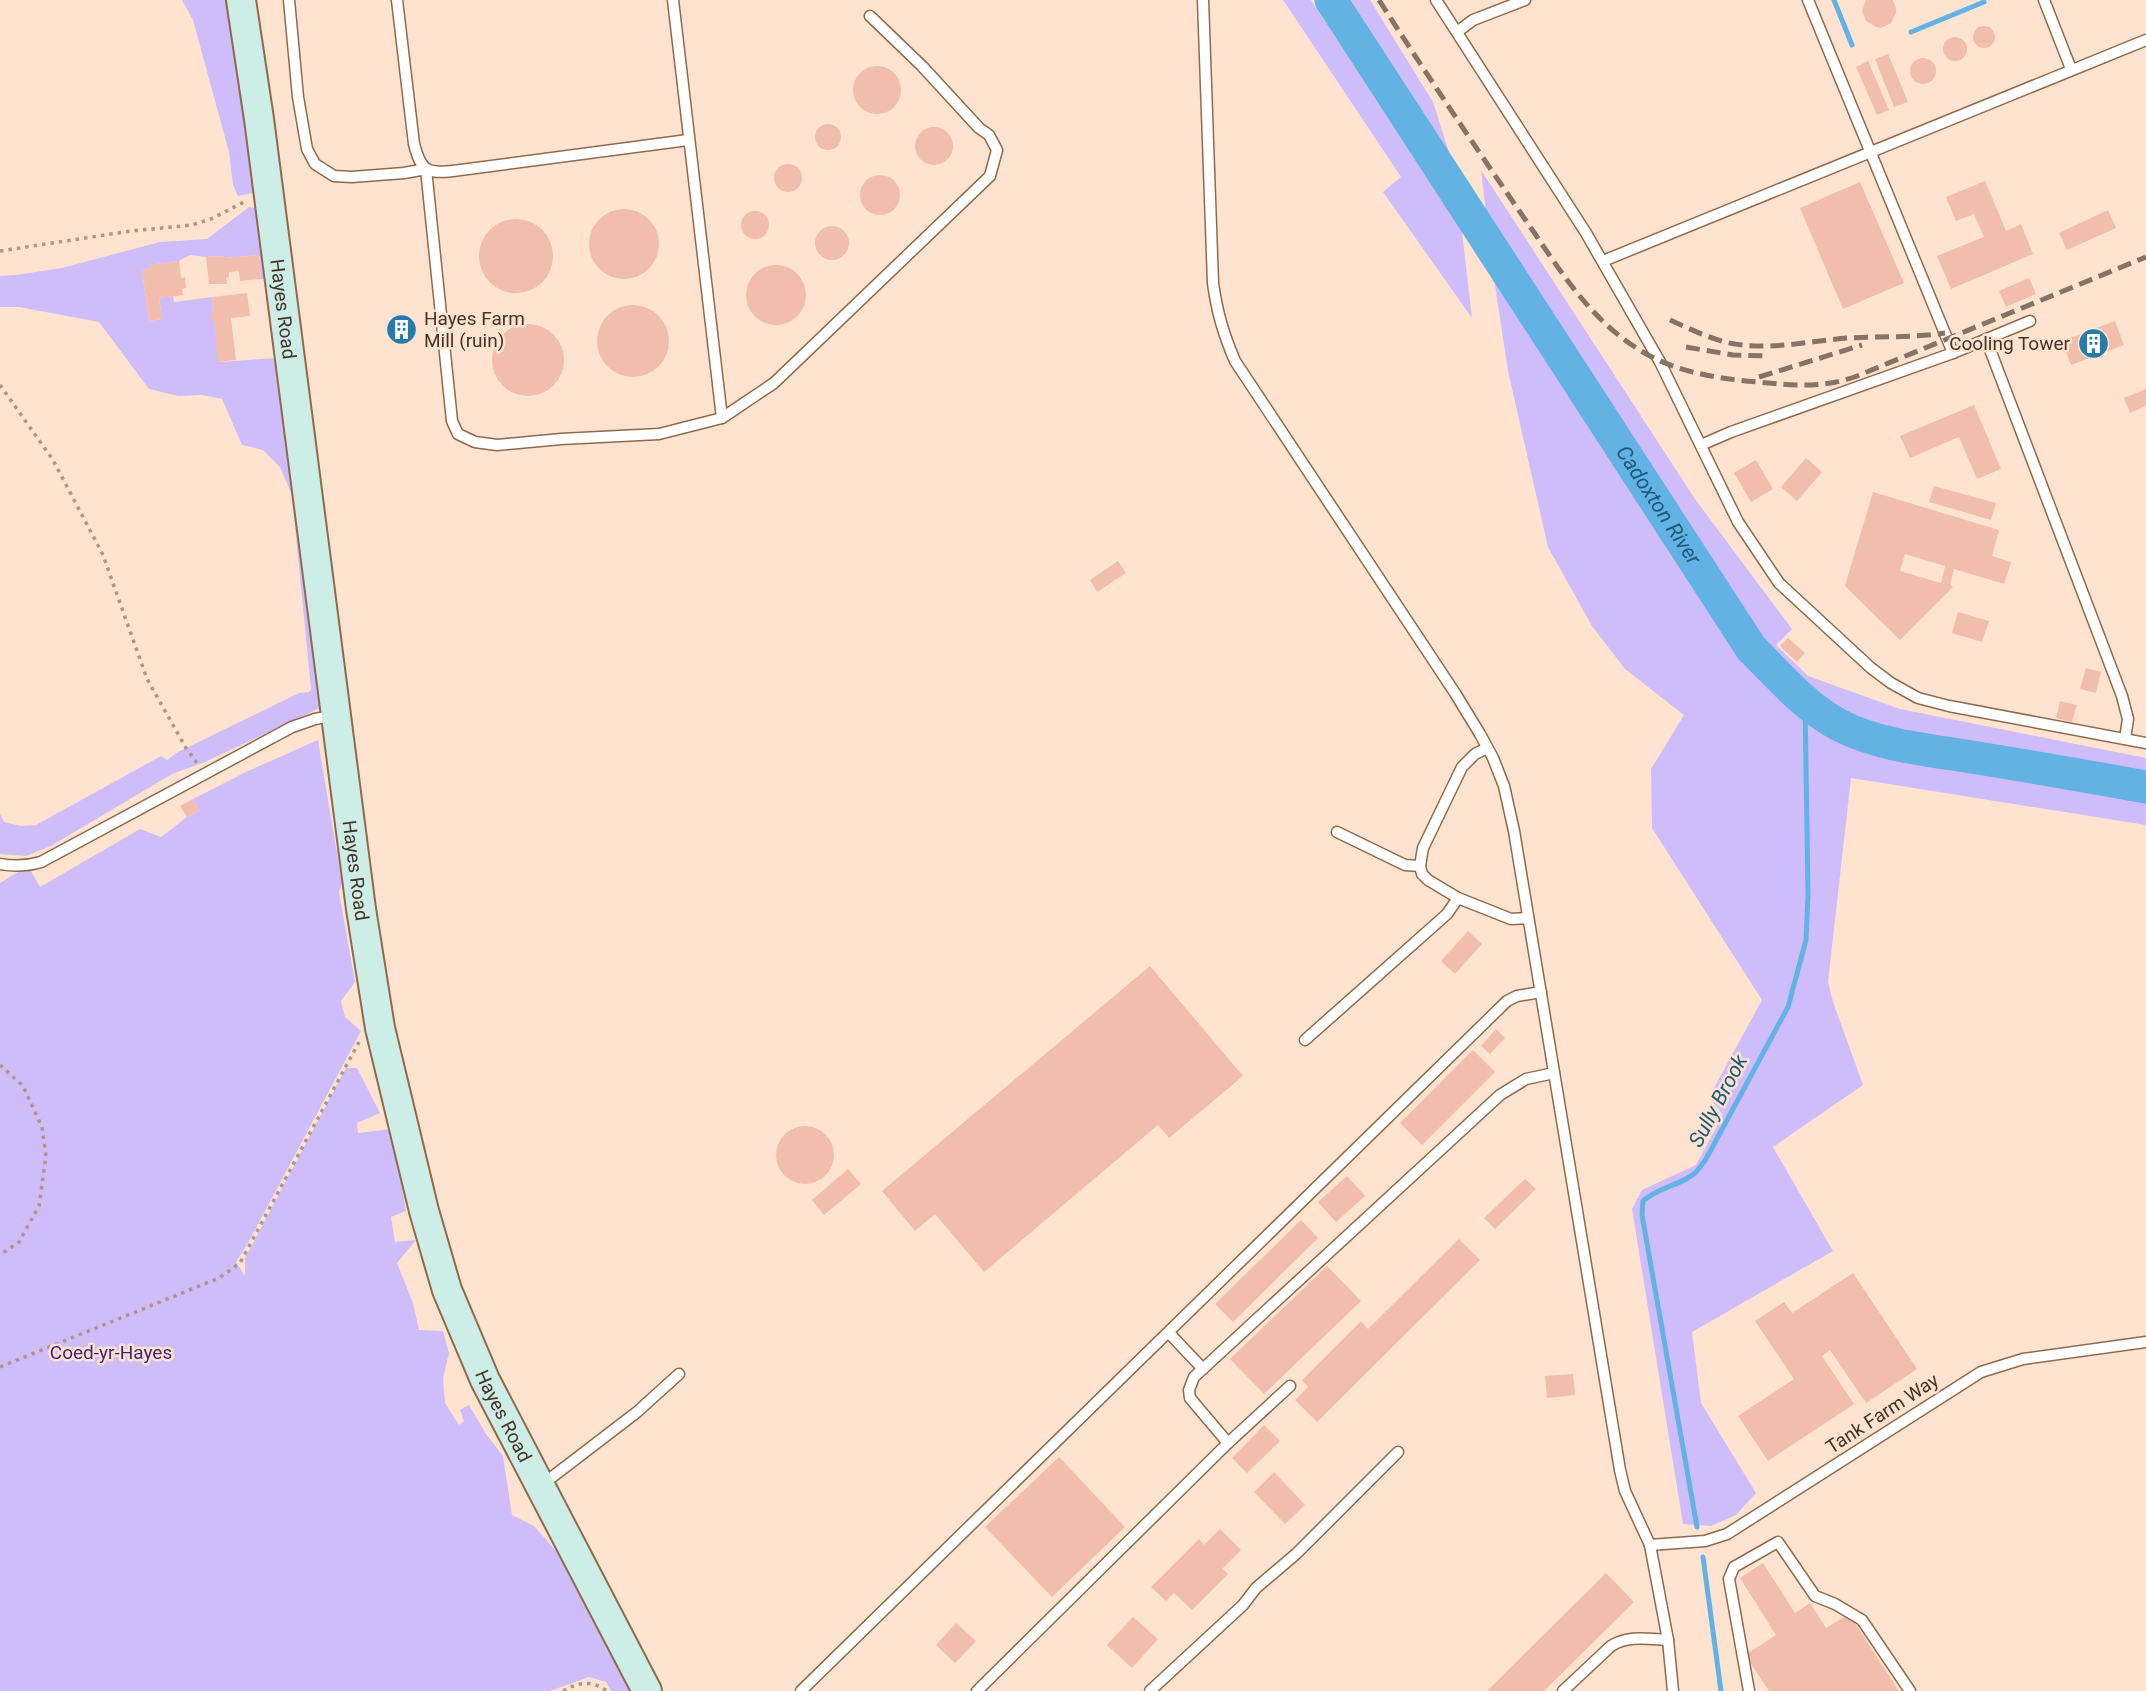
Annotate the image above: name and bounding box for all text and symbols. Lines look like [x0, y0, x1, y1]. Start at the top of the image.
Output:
street label: Hayes Road [265, 258, 301, 361]
place label: Hayes Farm Mill (ruin) [424, 307, 525, 352]
building icon: Hayes Farm Mill (ruin) [384, 312, 418, 346]
building icon: Cooling Tower [2076, 326, 2110, 360]
place label: Cooling Tower [1949, 332, 2071, 355]
water label: Cadoxton River [1611, 441, 1706, 570]
street label: Hayes Road [338, 819, 374, 922]
water label: Sully Brook [1684, 1050, 1753, 1151]
park label: Coed-yr-Hayes [50, 1341, 172, 1364]
street label: Hayes Road [470, 1366, 537, 1466]
street label: Tank Farm Way [1822, 1368, 1943, 1458]

